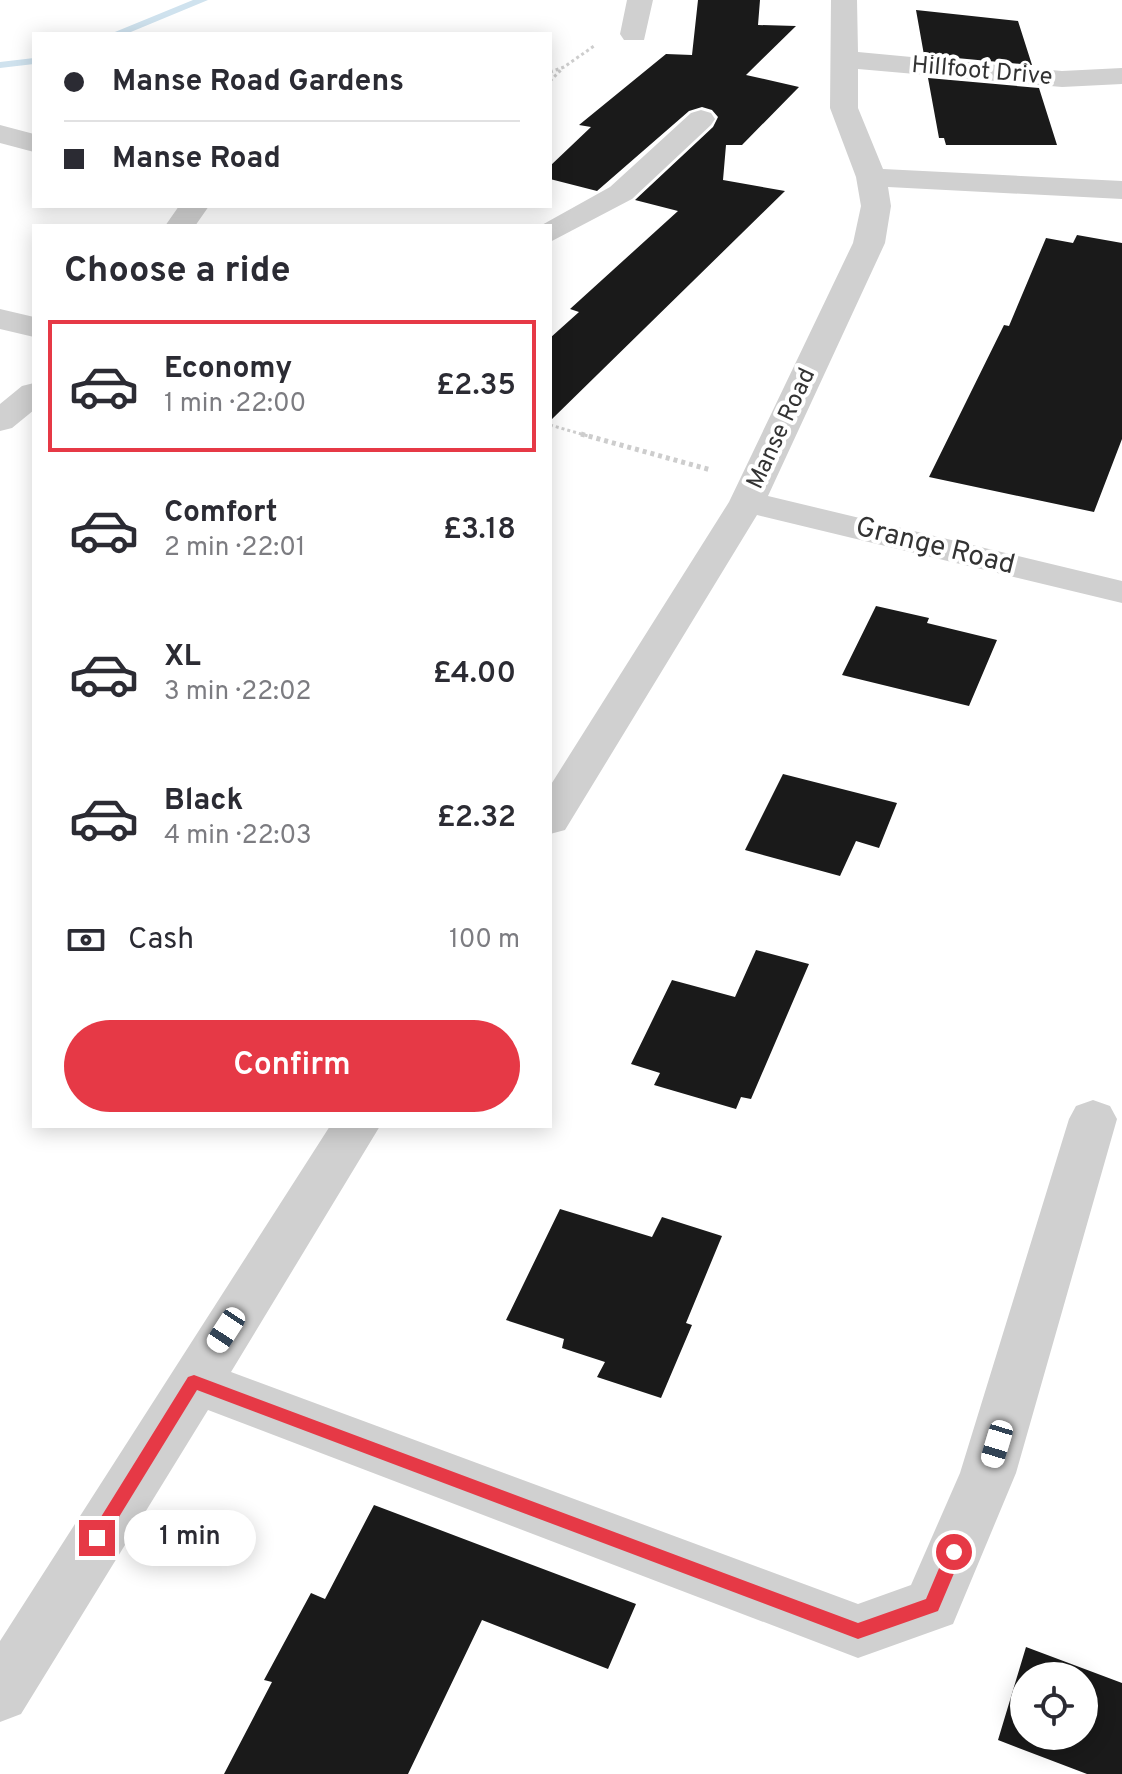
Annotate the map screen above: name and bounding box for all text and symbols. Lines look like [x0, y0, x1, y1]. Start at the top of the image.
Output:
street label: Hillfoot Drive [910, 51, 1054, 93]
text: Manse Road Gardens [112, 64, 404, 101]
text: Manse Road [112, 141, 281, 178]
text: Choose a ride [64, 249, 290, 295]
icon: car [68, 350, 140, 422]
text: Economy [164, 351, 292, 388]
street label: Manse Road [741, 364, 823, 494]
text: £2.35 [436, 368, 516, 405]
text: 1 min · 22:00 [164, 388, 306, 421]
icon: car [68, 494, 140, 566]
text: Comfort [164, 495, 277, 532]
street label: Grange Road [852, 510, 1018, 584]
text: £3.18 [443, 512, 516, 549]
text: 2 min · 22:01 [164, 532, 306, 565]
icon: car [68, 638, 140, 710]
text: XL [164, 639, 201, 676]
text: £4.00 [433, 656, 516, 693]
text: 3 min · 22:02 [164, 676, 312, 709]
icon: car [68, 782, 140, 854]
text: Black [164, 783, 243, 820]
text: £2.32 [437, 800, 516, 837]
text: 4 min · 22:03 [164, 820, 312, 853]
icon: cash [64, 918, 108, 962]
text: Cash [128, 922, 194, 959]
text: 100 m [449, 924, 520, 957]
button: Confirm [64, 1020, 520, 1112]
car [203, 1303, 249, 1357]
car [979, 1418, 1015, 1470]
callout: 1 min [125, 1510, 257, 1566]
route end [79, 1520, 115, 1556]
text: 1 min [159, 1521, 221, 1554]
route start [936, 1534, 972, 1570]
map controls [1010, 1662, 1098, 1750]
button: locate [1010, 1662, 1098, 1750]

